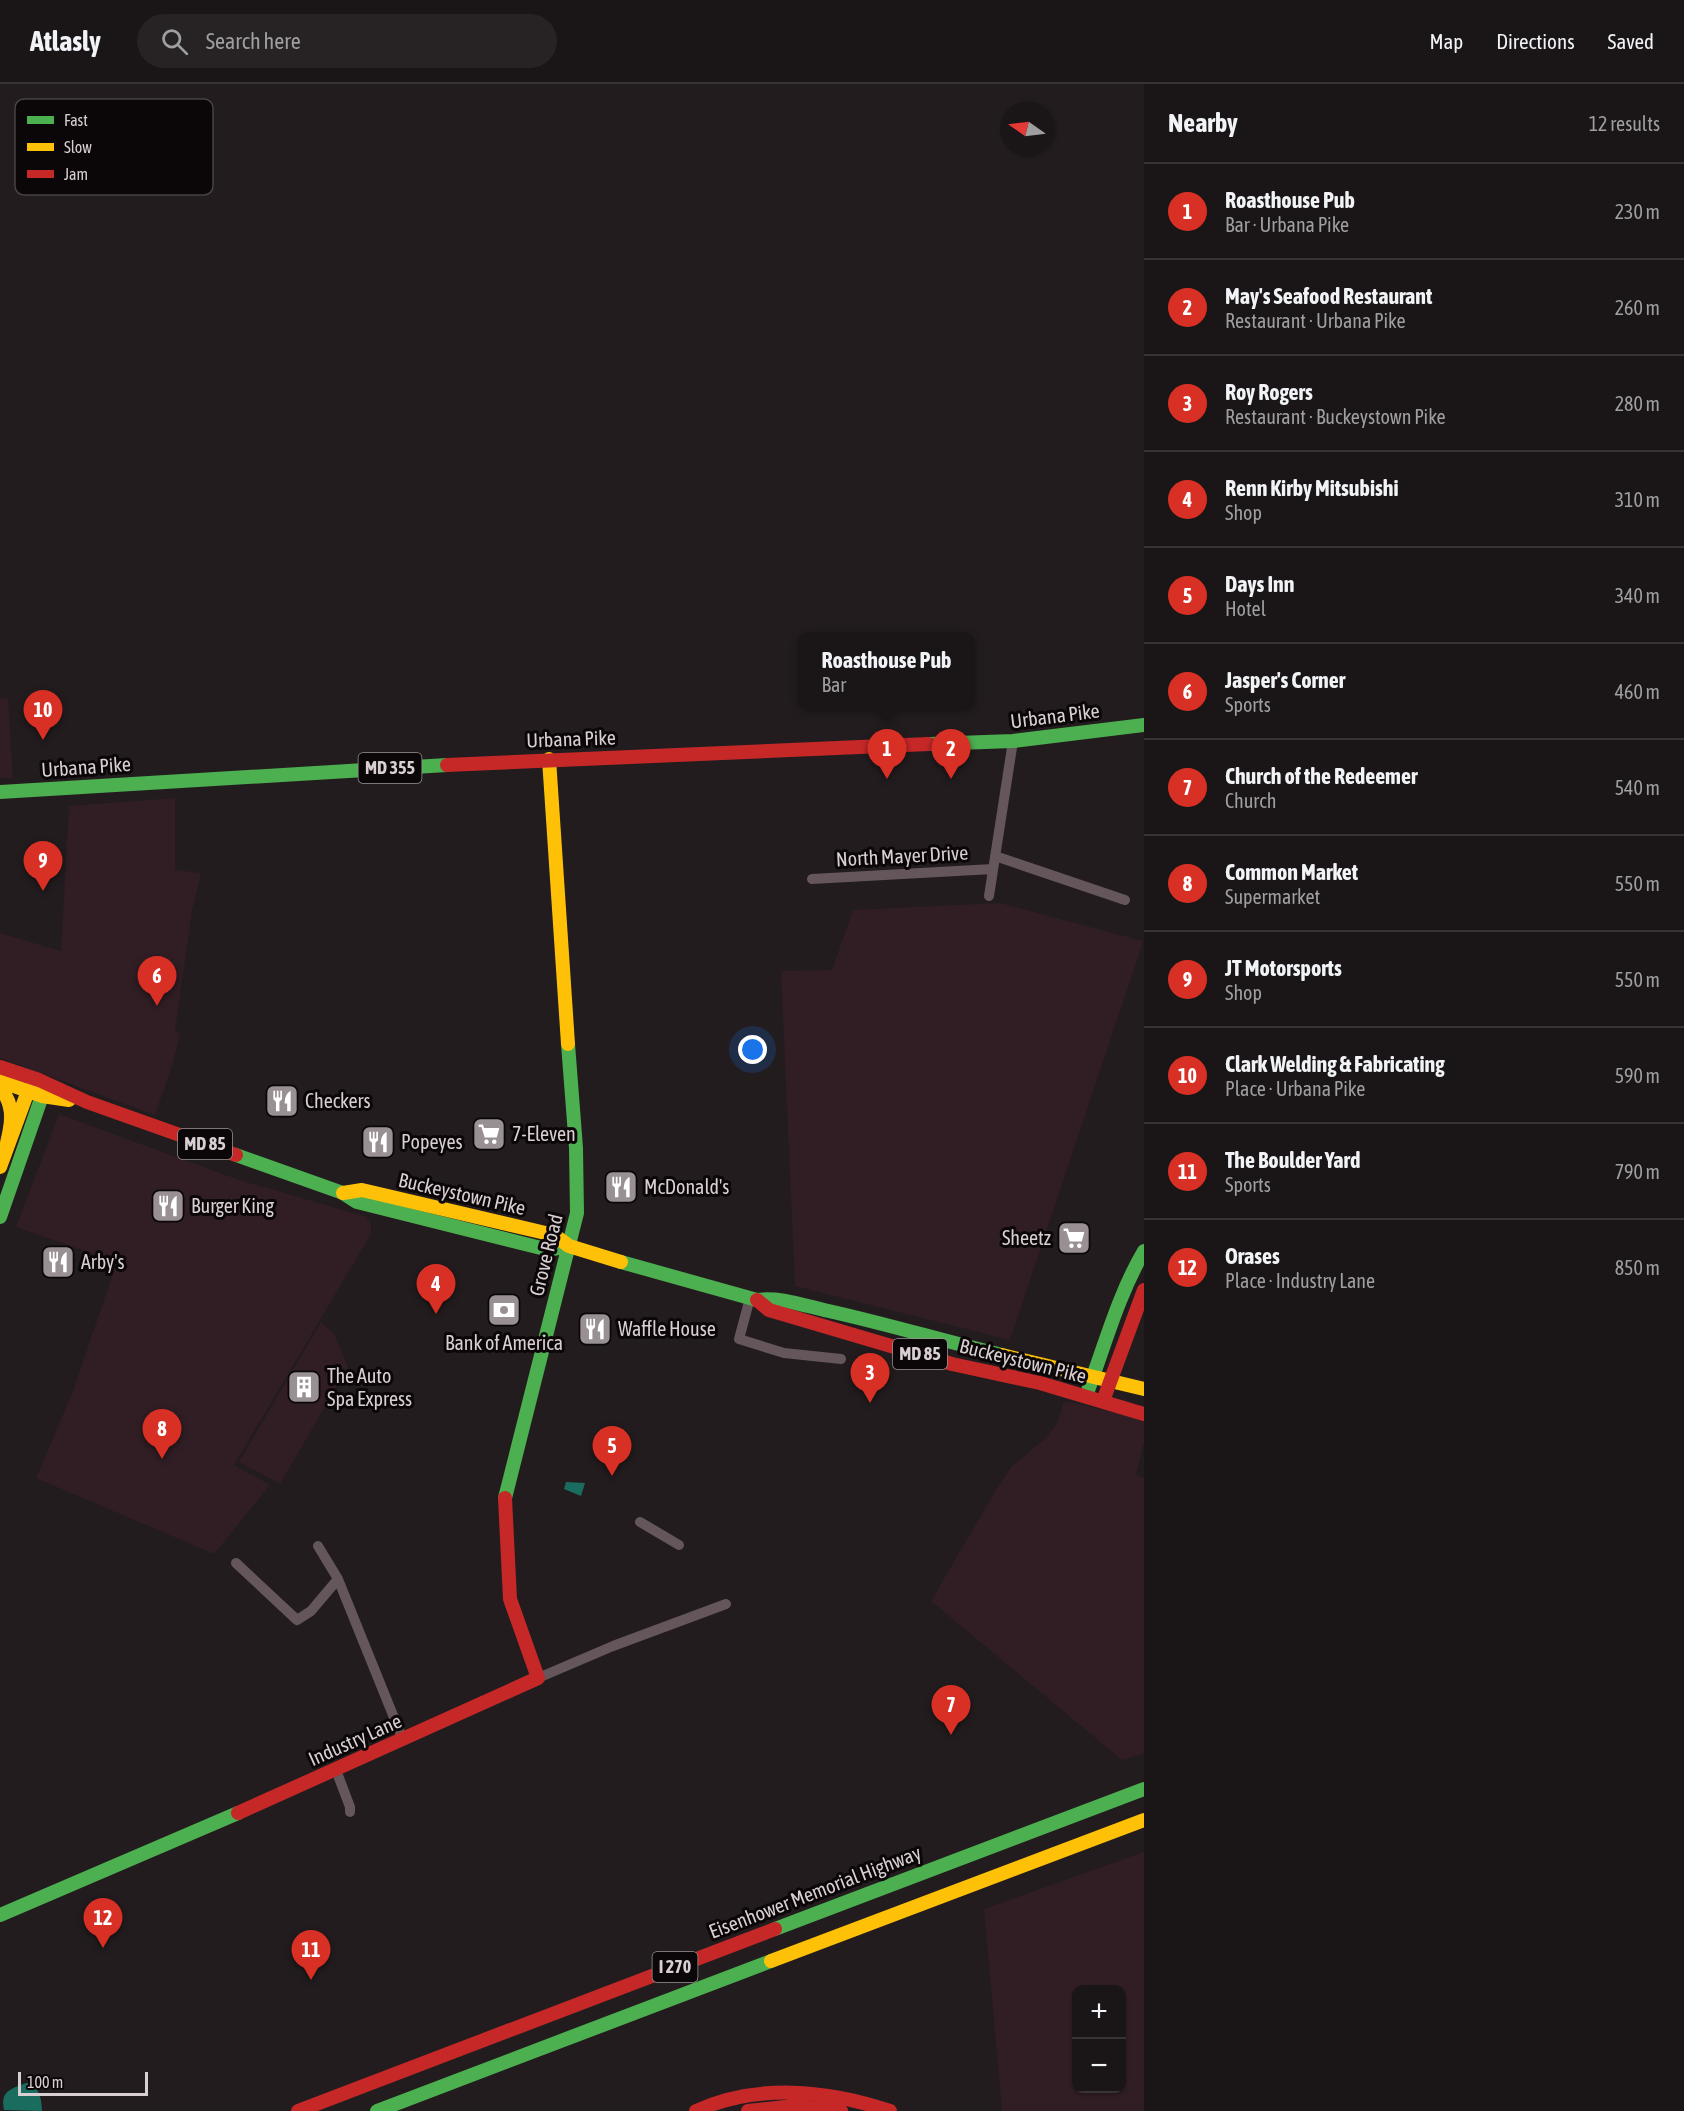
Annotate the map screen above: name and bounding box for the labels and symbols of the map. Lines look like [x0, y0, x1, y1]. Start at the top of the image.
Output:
legend [15, 99, 213, 195]
north arrow [1000, 102, 1054, 156]
text: Fast [64, 111, 88, 129]
text: Slow [64, 138, 92, 156]
text: Jam [64, 165, 88, 183]
pin: 10 [24, 690, 63, 740]
street label: Urbana Pike [1009, 699, 1101, 732]
street label: Urbana Pike [526, 725, 616, 752]
pin: 1 [868, 730, 906, 779]
pin: 2 [932, 730, 970, 779]
street label: Urbana Pike [40, 752, 132, 781]
road number: MD 355 [358, 753, 422, 783]
street label: North Mayer Drive [835, 841, 969, 870]
pin: 9 [24, 842, 63, 891]
pin: 6 [138, 956, 176, 1006]
your location [738, 1035, 767, 1064]
restaurant icon: Checkers [264, 1083, 300, 1119]
place label: Checkers [305, 1089, 371, 1112]
supermarket icon: 7-Eleven [471, 1116, 507, 1152]
place label: 7-Eleven [512, 1122, 576, 1145]
restaurant icon: Popeyes [360, 1124, 396, 1160]
road number: MD 85 [178, 1129, 232, 1159]
place label: Popeyes [401, 1130, 463, 1153]
street label: Buckeystown Pike [396, 1168, 528, 1219]
restaurant icon: McDonald's [603, 1169, 639, 1205]
place label: McDonald's [644, 1175, 729, 1198]
restaurant icon: Burger King [150, 1188, 186, 1224]
place label: Burger King [191, 1194, 274, 1217]
street label: Grove Road [524, 1211, 567, 1298]
supermarket icon: Sheetz [1056, 1220, 1092, 1256]
place label: Sheetz [1002, 1226, 1051, 1249]
restaurant icon: Arby's [40, 1244, 76, 1280]
place label: Arby's [81, 1250, 125, 1273]
pin: 4 [416, 1264, 456, 1314]
bank icon: Bank of America [486, 1292, 522, 1328]
restaurant icon: Waffle House [577, 1311, 613, 1347]
place label: Waffle House [618, 1317, 716, 1340]
place label: Bank of America [445, 1331, 563, 1354]
street label: Buckeystown Pike [957, 1334, 1089, 1387]
road number: MD 85 [893, 1339, 947, 1369]
pin: 3 [850, 1354, 890, 1403]
place label: The Auto Spa Express [327, 1364, 412, 1410]
building icon: The Auto Spa Express [286, 1369, 322, 1405]
pin: 8 [142, 1410, 182, 1459]
pin: 5 [592, 1426, 632, 1476]
pin: 7 [932, 1686, 970, 1735]
street label: Industry Lane [305, 1709, 405, 1770]
street label: Eisenhower Memorial Highway [706, 1840, 924, 1943]
pin: 12 [84, 1898, 122, 1948]
pin: 11 [292, 1930, 330, 1980]
road number: I 270 [652, 1952, 698, 1982]
scale bar [18, 2069, 148, 2096]

